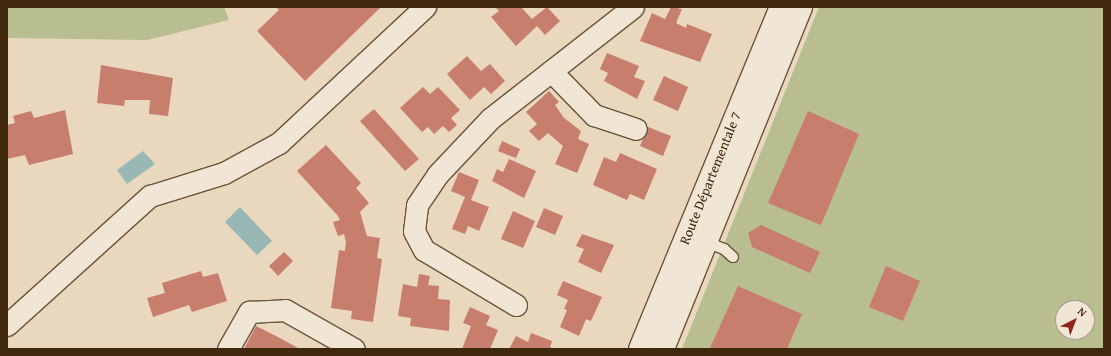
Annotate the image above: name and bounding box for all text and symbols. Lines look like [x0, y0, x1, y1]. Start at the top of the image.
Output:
street label: Route Départementale 7 [676, 109, 744, 247]
north arrow [1055, 300, 1095, 340]
text: N [1074, 303, 1090, 320]

